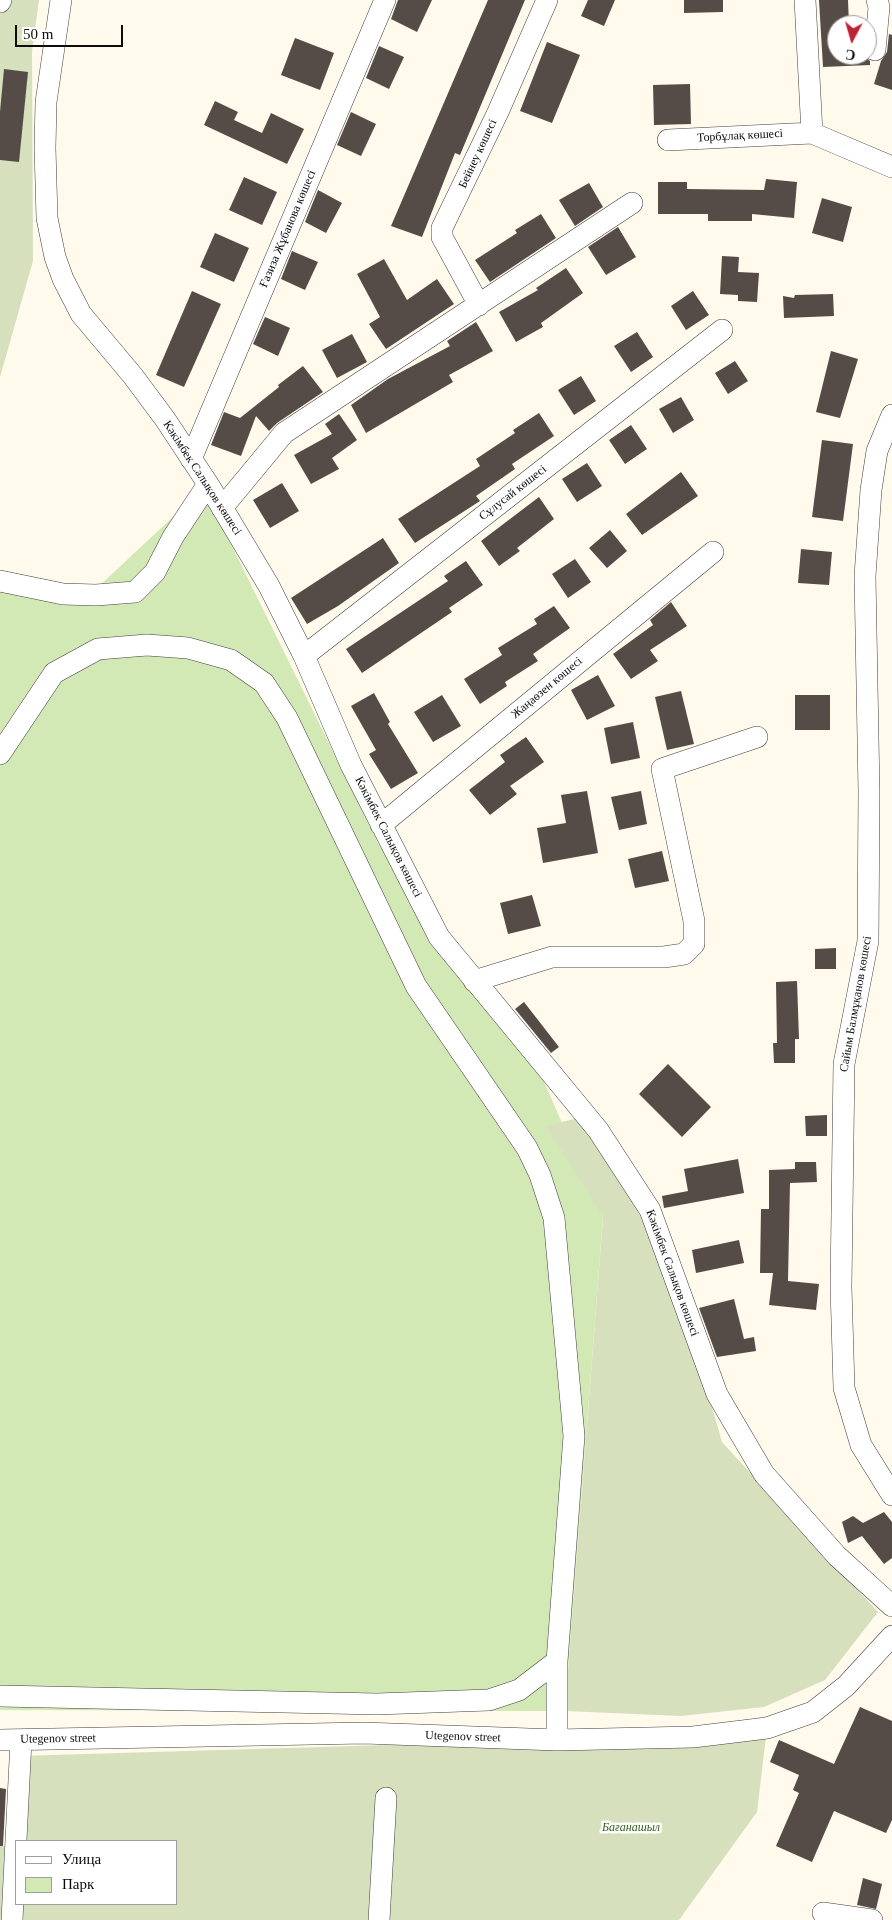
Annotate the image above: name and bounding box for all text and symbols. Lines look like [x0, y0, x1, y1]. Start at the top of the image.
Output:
scale bar [18, 15, 125, 47]
north arrow [827, 15, 877, 65]
text: 50 m [23, 26, 53, 42]
text: С [845, 46, 856, 62]
street label: Бейнеу көшесі [456, 117, 500, 191]
street label: Торбұлақ көшесі [697, 127, 783, 145]
street label: Ғазиза Жұбанова көшесі [257, 168, 319, 290]
street label: Кәкімбек Салықов көшесі [160, 418, 244, 538]
street label: Сұлусай көшесі [476, 462, 550, 524]
street label: Жаңаөзен көшесі [509, 654, 585, 722]
street label: Кәкімбек Салықов көшесі [351, 774, 425, 900]
street label: Сайым Балмұқанов көшесі [837, 935, 875, 1073]
street label: Кәкімбек Салықов көшесі [642, 1208, 702, 1338]
street label: Utegenov street [425, 1728, 501, 1746]
street label: Utegenov street [20, 1731, 96, 1747]
park label: Бағанашыл [602, 1821, 660, 1835]
legend [15, 1840, 178, 1905]
text: Улица [62, 1851, 101, 1867]
text: Парк [62, 1876, 94, 1892]

